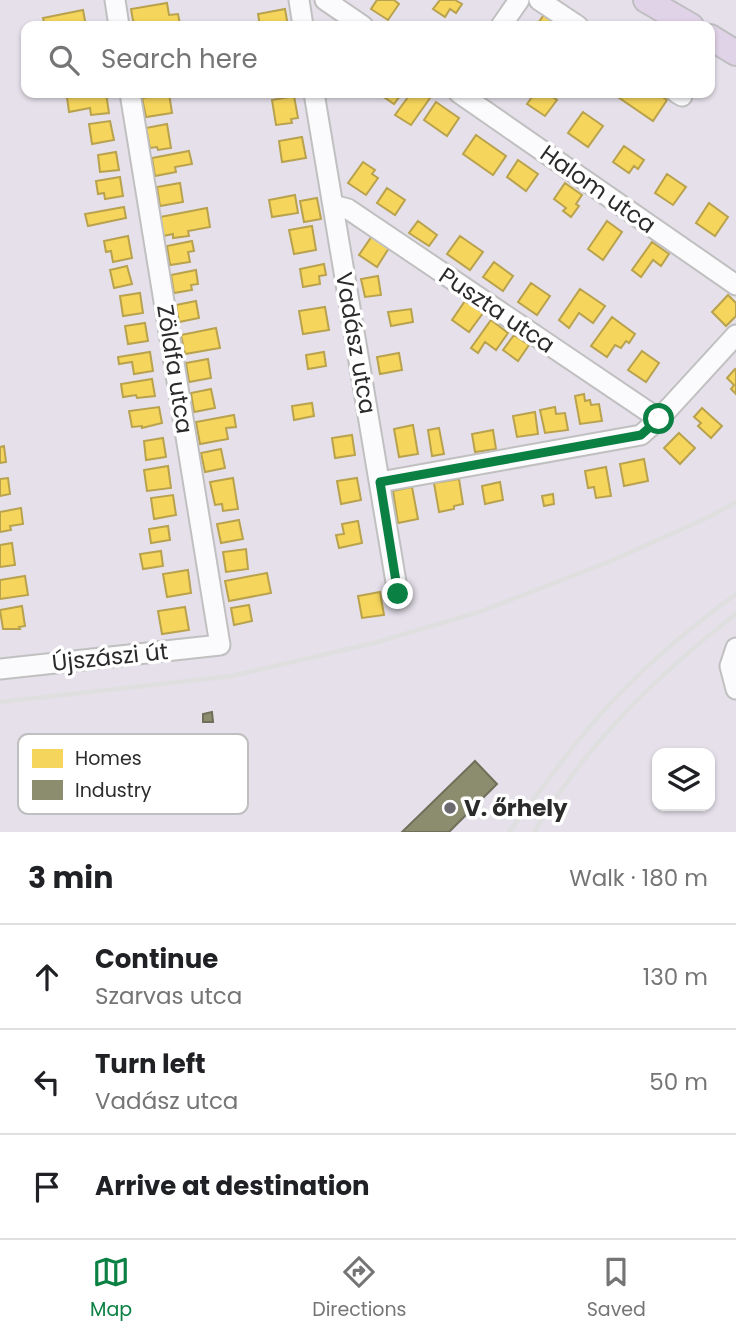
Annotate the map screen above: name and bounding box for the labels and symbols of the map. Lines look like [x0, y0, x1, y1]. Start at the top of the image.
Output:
street label: Halom utca [534, 137, 662, 241]
street label: Puszta utca [433, 260, 561, 360]
street label: Vadász utca [328, 270, 384, 416]
street label: Zöldfa utca [149, 302, 201, 436]
route start [643, 403, 674, 434]
route end [382, 578, 413, 609]
street label: Újszászi út [50, 635, 170, 679]
legend [18, 734, 248, 814]
text: Homes [75, 745, 142, 772]
text: Industry [75, 777, 152, 804]
place label: V. őrhely [464, 792, 568, 824]
marker: V. őrhely [442, 800, 458, 816]

